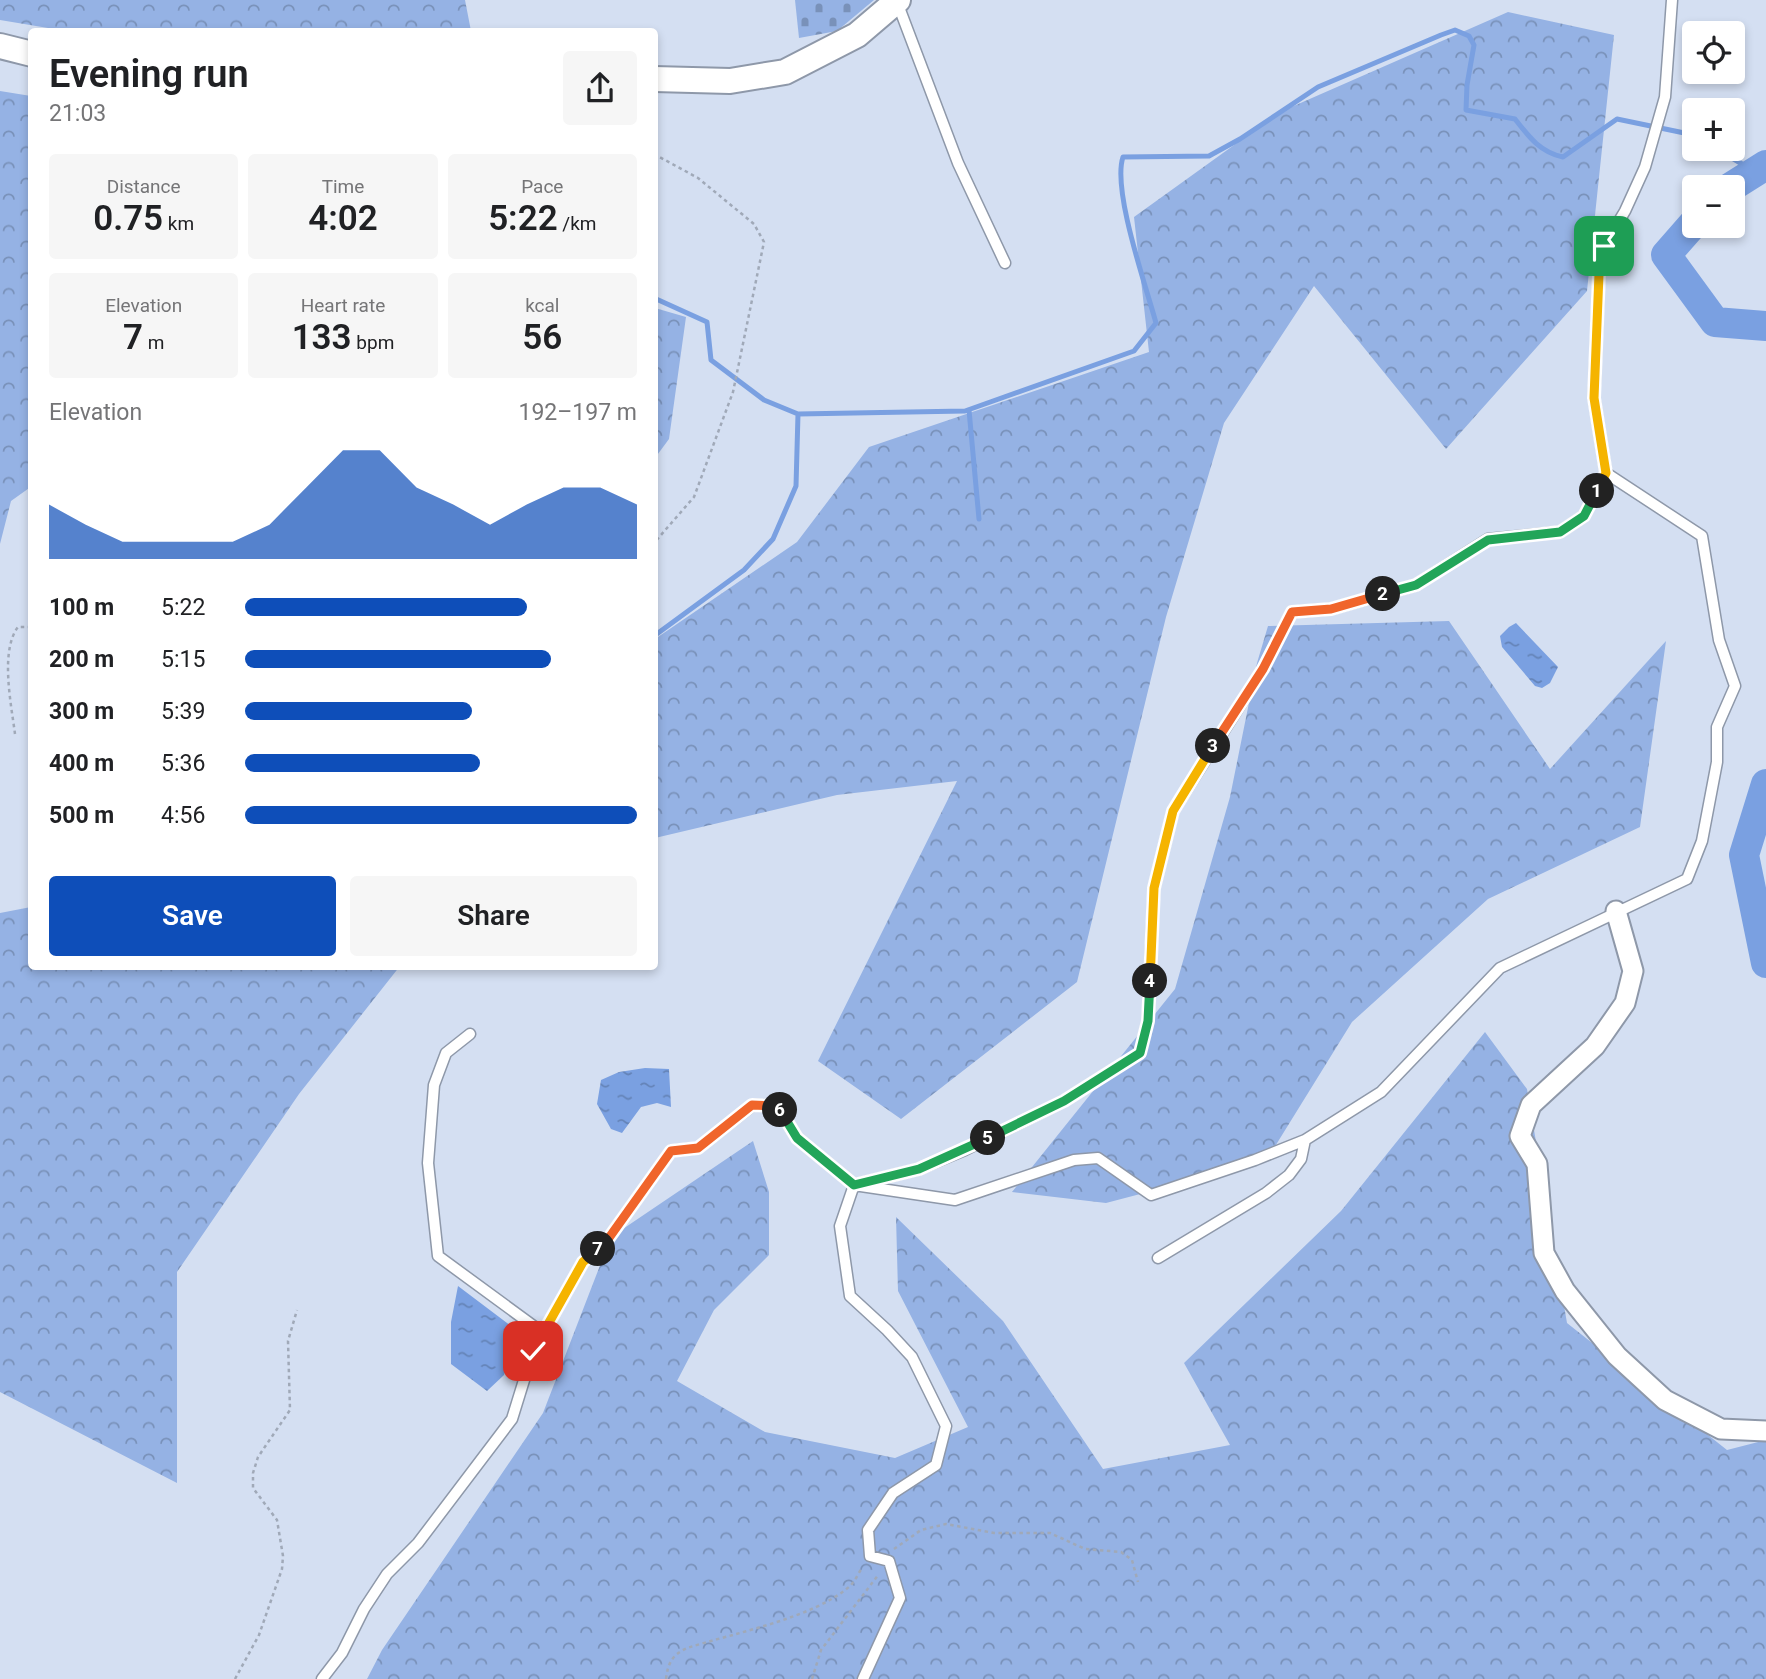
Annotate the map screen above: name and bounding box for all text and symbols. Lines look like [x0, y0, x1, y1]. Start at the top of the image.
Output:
map controls [1682, 21, 1745, 238]
button: locate [1682, 21, 1745, 84]
button: share [563, 51, 637, 125]
text: Evening run [49, 52, 249, 96]
button: + [1682, 98, 1745, 161]
text: 21:03 [49, 100, 106, 127]
text: Distance [107, 175, 181, 198]
text: Time [322, 175, 364, 198]
text: Pace [521, 175, 563, 198]
button: − [1682, 175, 1745, 238]
text: 0.75 [93, 198, 163, 239]
text: 4:02 [308, 198, 378, 239]
text: 5:22 [488, 198, 558, 239]
text: km [163, 212, 194, 235]
text: /km [558, 212, 597, 235]
pin [1574, 216, 1634, 276]
icon: arrive [1585, 227, 1623, 265]
text: Elevation [105, 294, 182, 317]
text: Heart rate [301, 294, 385, 317]
text: kcal [525, 294, 560, 317]
text: 7 [123, 317, 143, 358]
text: 133 [292, 317, 352, 358]
text: 56 [522, 317, 562, 358]
text: m [143, 331, 164, 354]
text: bpm [352, 331, 394, 354]
text: Elevation [49, 399, 142, 426]
text: 192–197 m [518, 399, 637, 426]
pin: 1 [1580, 474, 1614, 508]
text: 1 [1591, 479, 1602, 502]
pin: 2 [1366, 576, 1400, 612]
text: 2 [1377, 582, 1388, 605]
text: 100 m [49, 594, 114, 621]
text: 5:22 [161, 594, 205, 621]
text: 200 m [49, 646, 114, 673]
text: 5:15 [161, 646, 205, 673]
text: 300 m [49, 698, 114, 725]
text: 5:39 [161, 698, 205, 725]
pin: 3 [1196, 728, 1230, 764]
text: 3 [1207, 734, 1218, 757]
text: 400 m [49, 750, 114, 777]
text: 5:36 [161, 750, 205, 777]
text: 500 m [49, 802, 114, 829]
text: 4:56 [161, 802, 205, 829]
button: Save [49, 876, 336, 956]
button: Share [350, 876, 637, 956]
pin: 4 [1132, 964, 1168, 998]
text: 4 [1144, 969, 1155, 992]
pin: 6 [762, 1092, 798, 1128]
text: 6 [774, 1098, 785, 1121]
pin: 5 [970, 1120, 1006, 1156]
text: 5 [982, 1126, 993, 1149]
pin: 7 [580, 1232, 616, 1266]
text: 7 [592, 1237, 603, 1260]
pin [503, 1321, 563, 1381]
icon: check [514, 1332, 552, 1370]

